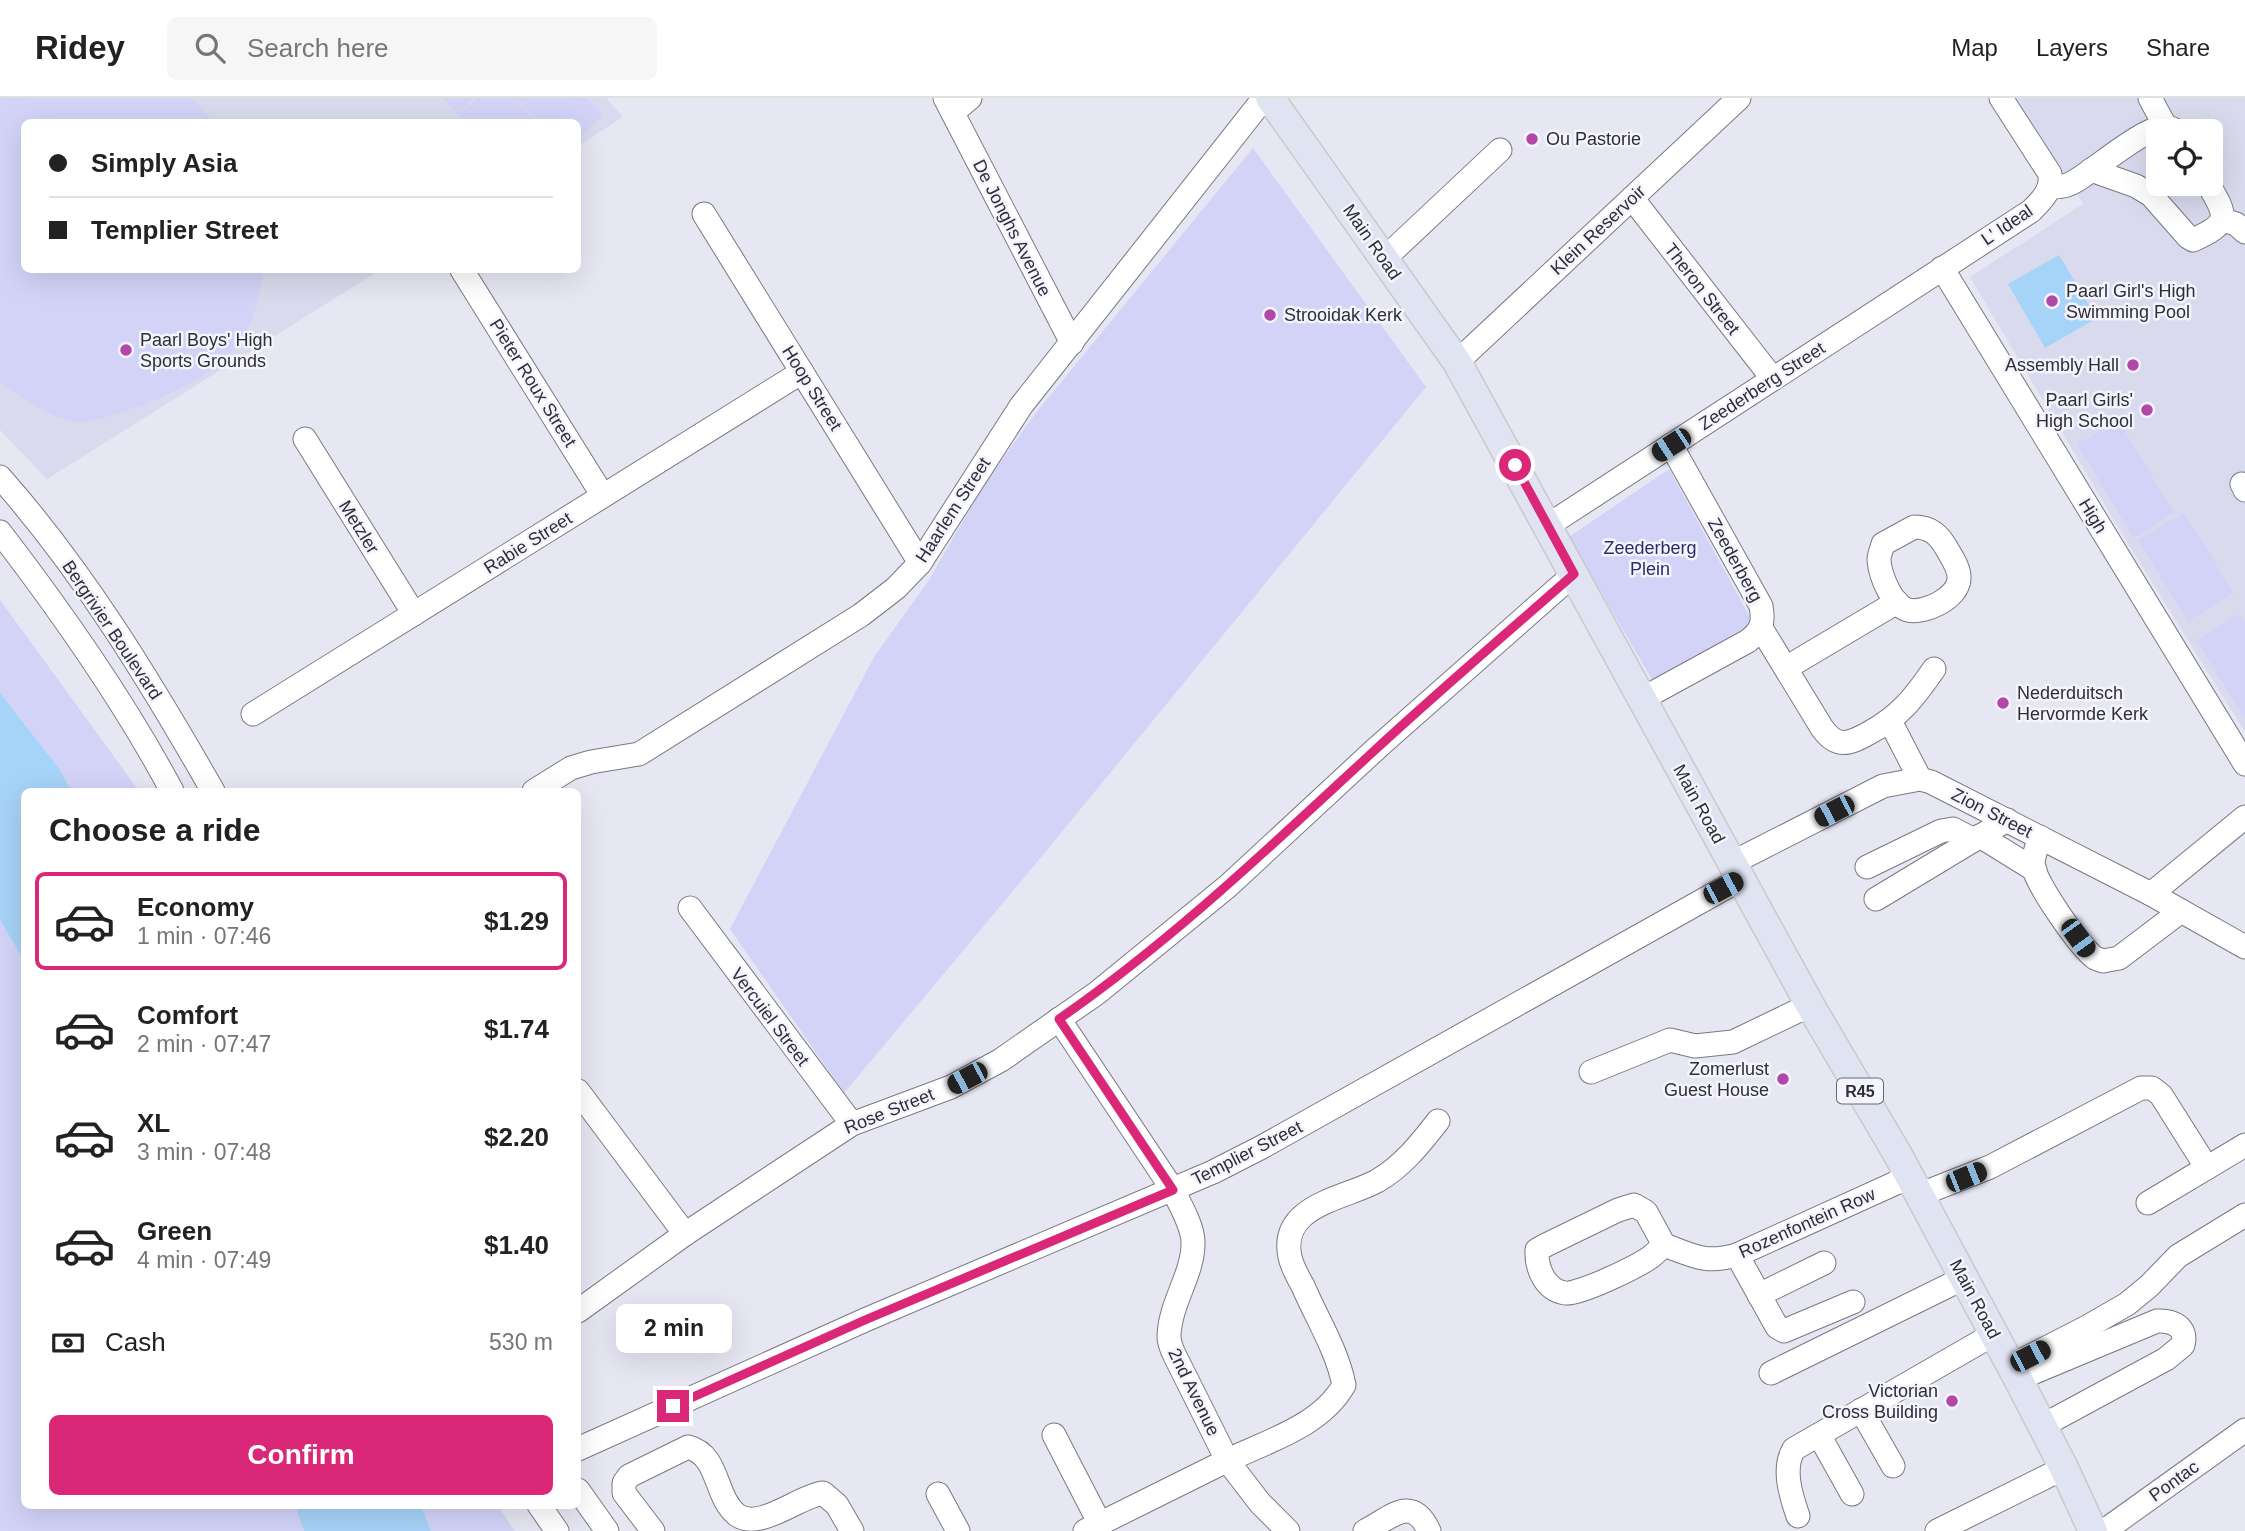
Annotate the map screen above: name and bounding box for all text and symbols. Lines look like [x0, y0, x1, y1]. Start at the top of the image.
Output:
search box [167, 17, 657, 80]
text: Ridey [35, 29, 125, 66]
icon: search [191, 29, 229, 67]
text: Search here [247, 33, 389, 63]
text: Map [1951, 34, 1998, 61]
text: Layers [2036, 34, 2108, 61]
text: Share [2146, 34, 2210, 61]
map controls [2146, 119, 2223, 196]
button: locate [2146, 119, 2223, 196]
place label: Ou Pastorie [1546, 129, 1641, 149]
marker: Ou Pastorie [1524, 131, 1540, 147]
text: Simply Asia [91, 148, 237, 178]
street label: De Jonghs Avenue [969, 156, 1055, 300]
street label: Klein Reservoir [1547, 181, 1649, 279]
street label: Main Road [1339, 201, 1405, 283]
street label: L' Ideal [1978, 201, 2036, 249]
text: Templier Street [91, 215, 278, 245]
street label: Theron Street [1660, 239, 1744, 339]
place label: Paarl Girl's High Swimming Pool [2066, 281, 2195, 322]
marker: Paarl Girl's High Swimming Pool [2044, 293, 2060, 309]
place label: Strooidak Kerk [1284, 305, 1403, 325]
marker: Strooidak Kerk [1262, 307, 1278, 323]
street label: Pieter Roux Street [486, 315, 580, 451]
place label: Paarl Boys' High Sports Grounds [140, 330, 273, 371]
street label: Zeederberg Street [1695, 338, 1829, 434]
marker: Paarl Boys' High Sports Grounds [118, 342, 134, 358]
street label: Hoop Street [778, 342, 846, 434]
place label: Assembly Hall [2005, 355, 2119, 375]
marker: Assembly Hall [2125, 357, 2141, 373]
place label: Paarl Girls' High School [2036, 390, 2133, 431]
marker: Paarl Girls' High School [2139, 402, 2155, 418]
car [1648, 425, 1695, 465]
route start [1499, 449, 1531, 481]
street label: Haarlem Street [912, 454, 994, 566]
street label: High [2075, 495, 2111, 537]
street label: Metzler [335, 497, 383, 557]
street label: Rabie Street [480, 508, 576, 578]
street label: Zeederberg [1704, 514, 1766, 606]
park label: Zeederberg Plein [1603, 538, 1697, 579]
street label: Bergrivier Boulevard [58, 557, 166, 703]
place label: Nederduitsch Hervormde Kerk [2017, 683, 2149, 724]
marker: Nederduitsch Hervormde Kerk [1995, 695, 2011, 711]
street label: Main Road [1669, 761, 1729, 847]
street label: Zion Street [1948, 784, 2036, 842]
car [1811, 792, 1858, 830]
text: Choose a ride [49, 812, 261, 848]
car [1700, 869, 1747, 907]
icon: car [53, 890, 116, 953]
text: Economy [137, 892, 254, 922]
text: $1.29 [484, 906, 549, 936]
car [2058, 915, 2099, 961]
text: 1 min · 07:46 [137, 923, 271, 949]
street label: Vercuiel Street [727, 964, 813, 1070]
icon: car [53, 998, 116, 1061]
text: Comfort [137, 1000, 238, 1030]
text: $1.74 [484, 1014, 549, 1044]
text: 2 min · 07:47 [137, 1031, 271, 1057]
car [944, 1059, 991, 1097]
place label: Zomerlust Guest House [1664, 1059, 1769, 1100]
marker: Zomerlust Guest House [1775, 1071, 1791, 1087]
road number: R45 [1837, 1079, 1883, 1104]
street label: Rose Street [841, 1084, 937, 1138]
icon: car [53, 1106, 116, 1169]
text: XL [137, 1108, 170, 1138]
street label: Templier Street [1189, 1117, 1305, 1189]
text: $2.20 [484, 1122, 549, 1152]
text: 3 min · 07:48 [137, 1139, 271, 1165]
car [1943, 1159, 1990, 1195]
street label: Rozenfontein Row [1736, 1184, 1879, 1262]
icon: car [53, 1214, 116, 1277]
text: Green [137, 1216, 212, 1246]
text: $1.40 [484, 1230, 549, 1260]
text: 4 min · 07:49 [137, 1247, 271, 1273]
street label: Main Road [1946, 1256, 2004, 1342]
callout: 2 min [615, 1304, 731, 1354]
text: 2 min [644, 1315, 704, 1341]
icon: cash [49, 1324, 87, 1362]
text: Cash [105, 1327, 166, 1357]
text: 530 m [489, 1329, 553, 1355]
car [2007, 1337, 2054, 1375]
street label: 2nd Avenue [1164, 1345, 1224, 1439]
place label: Victorian Cross Building [1822, 1381, 1938, 1422]
route end [657, 1390, 689, 1422]
marker: Victorian Cross Building [1944, 1393, 1960, 1409]
button: Confirm [49, 1415, 553, 1495]
street label: Pontac [2145, 1456, 2203, 1506]

